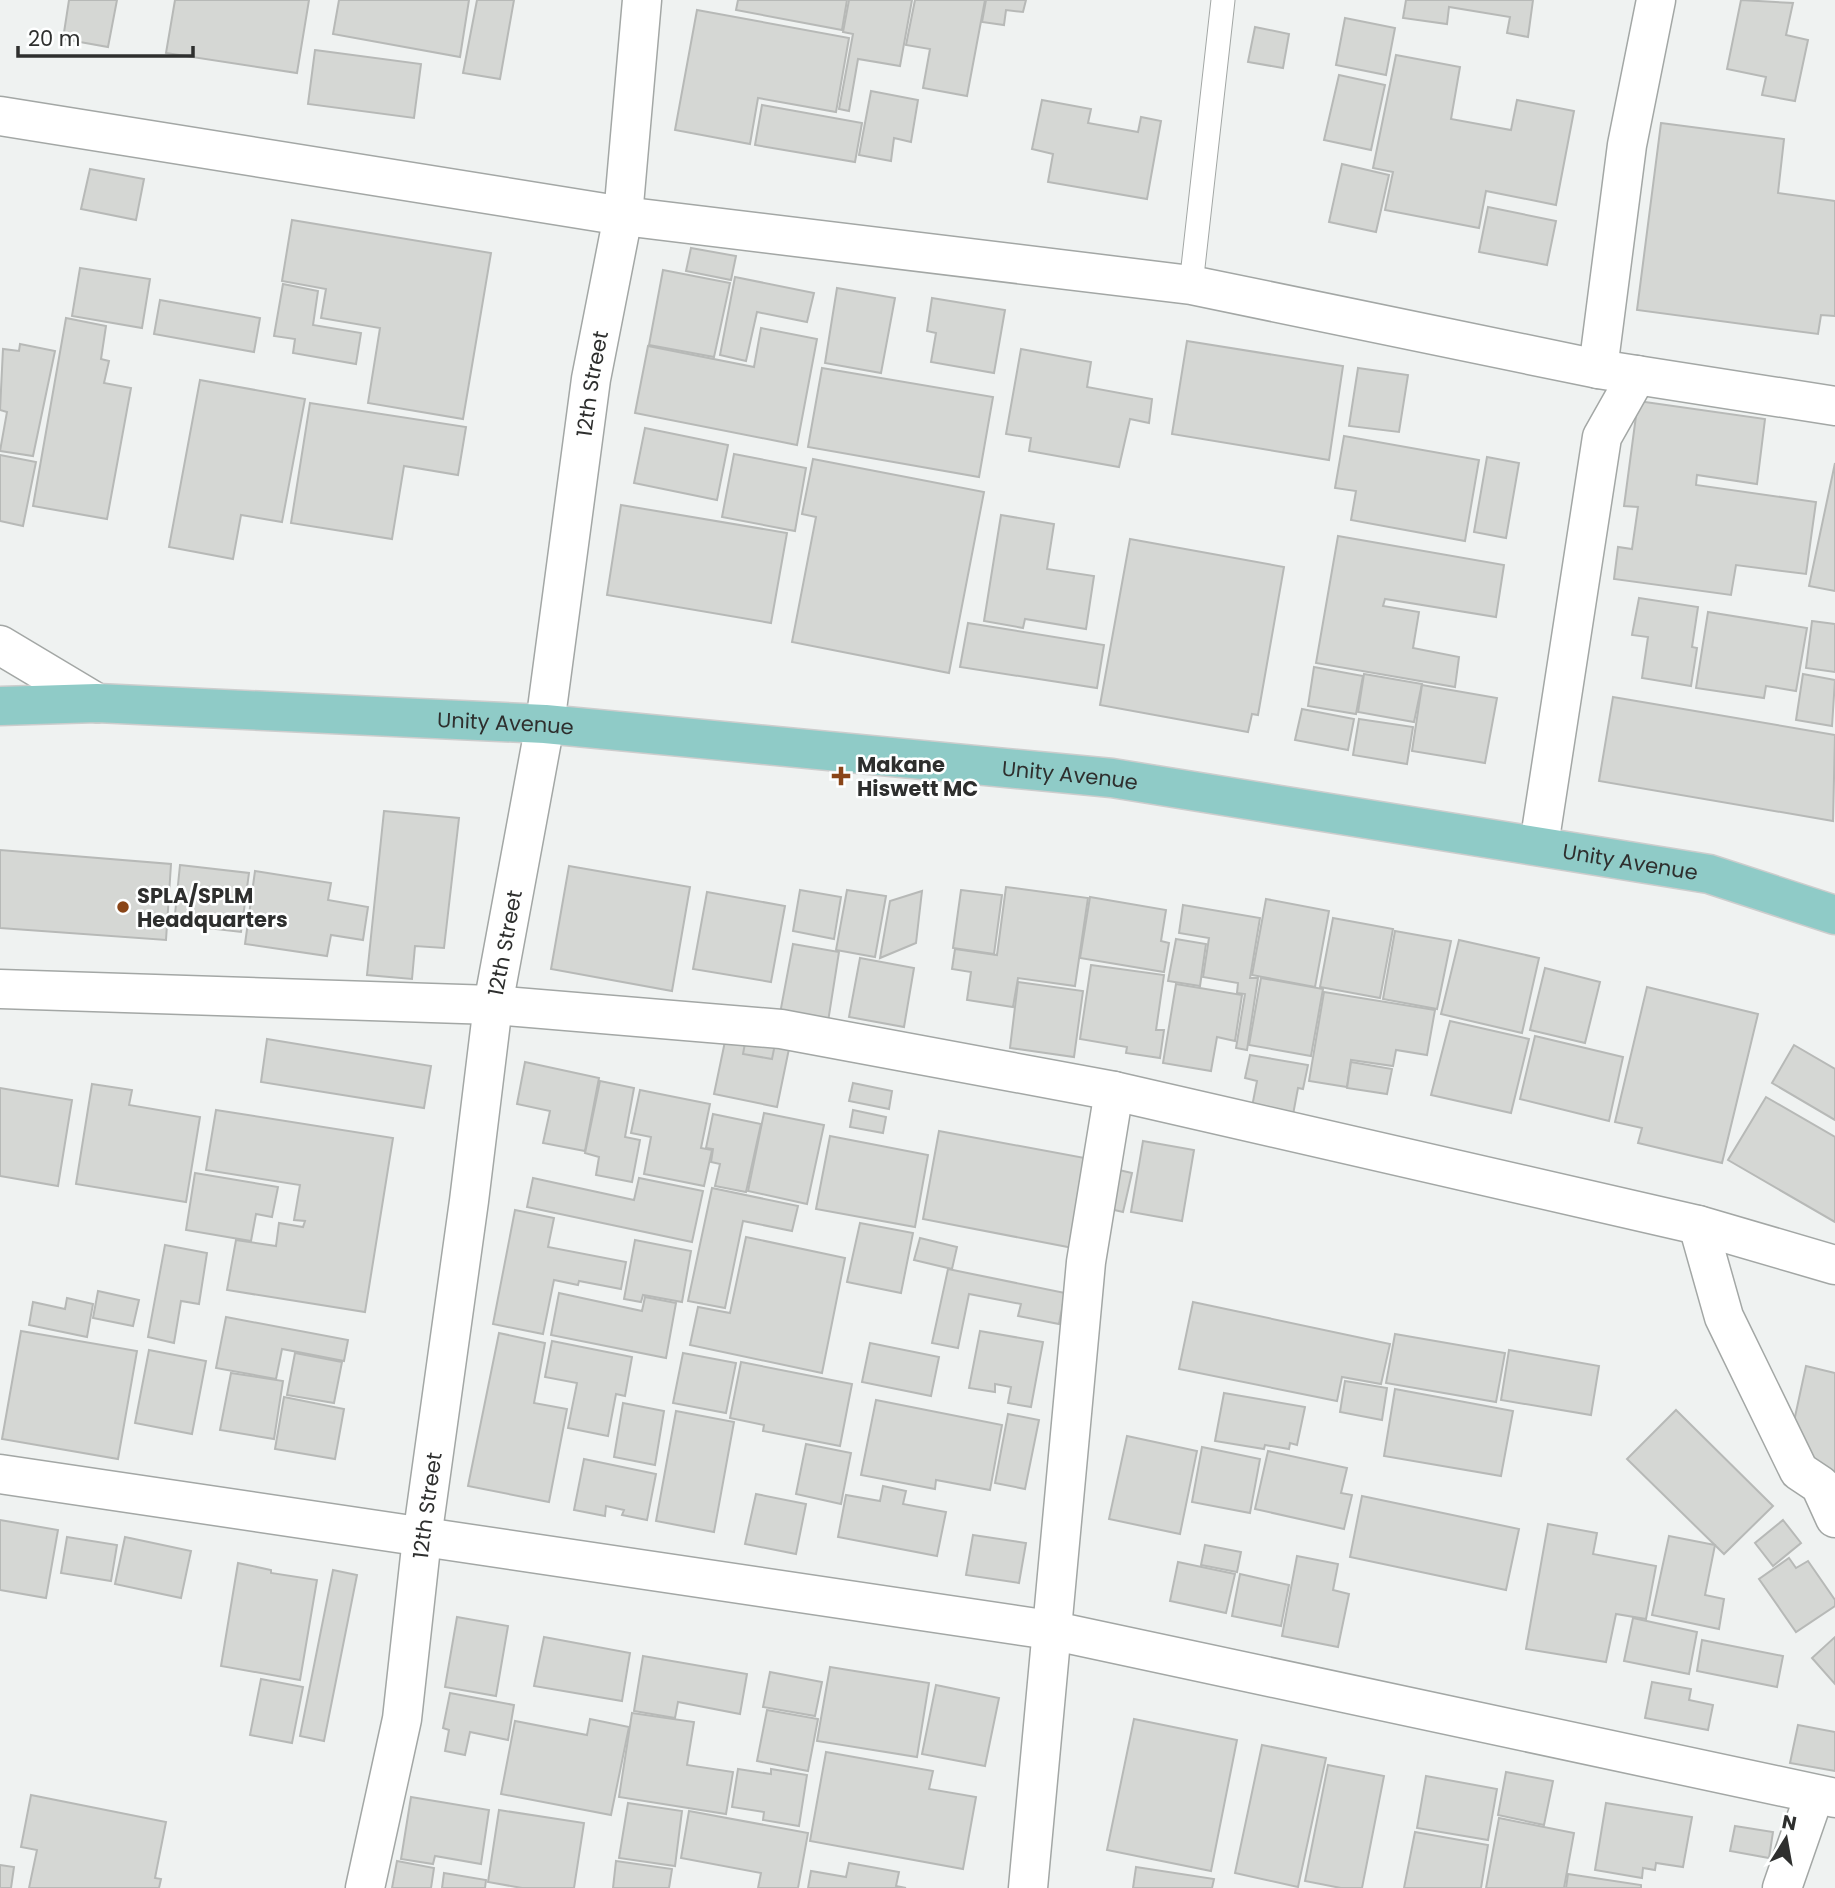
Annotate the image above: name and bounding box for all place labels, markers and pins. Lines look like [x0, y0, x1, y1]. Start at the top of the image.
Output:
place label: Makane Hiswett MC [857, 750, 978, 803]
marker: Makane Hiswett MC [831, 766, 851, 786]
place label: SPLA/SPLM Headquarters [137, 881, 288, 934]
marker: SPLA/SPLM Headquarters [115, 899, 131, 915]

